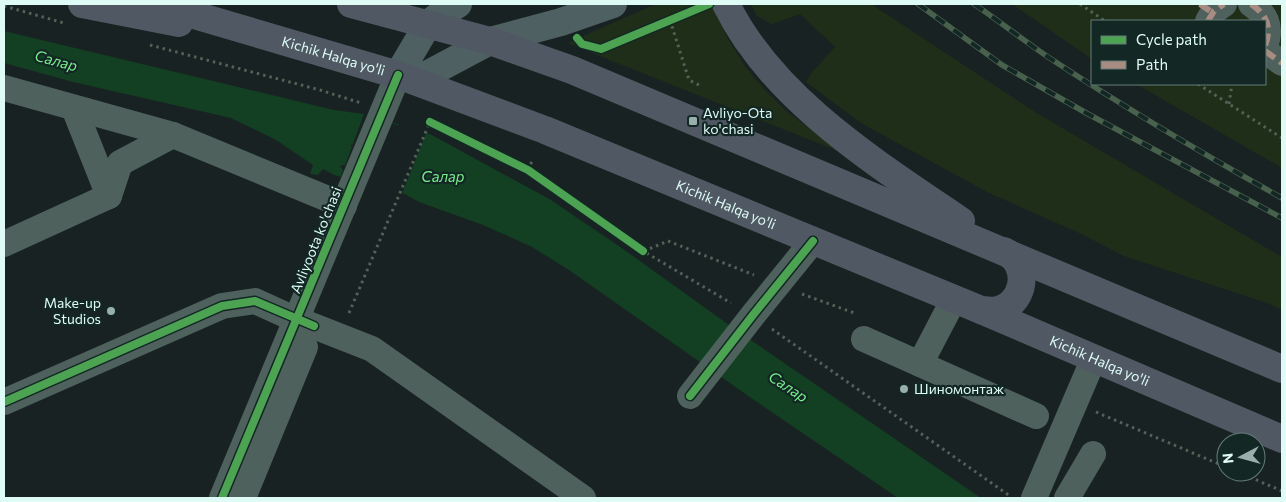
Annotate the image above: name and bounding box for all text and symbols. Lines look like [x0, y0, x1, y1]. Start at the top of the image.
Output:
legend [1091, 20, 1266, 85]
text: Cycle path [1136, 30, 1207, 48]
street label: Kichik Halqa yo'li [280, 32, 387, 79]
water label: Салар [33, 46, 80, 74]
text: Path [1136, 55, 1168, 73]
place label: Avliyo-Ota ko'chasi [703, 104, 772, 137]
marker: Avliyo-Ota ko'chasi [687, 115, 699, 127]
water label: Салар [421, 167, 465, 185]
street label: Kichik Halqa yo'li [674, 176, 779, 233]
street label: Avliyoota ko'chasi [286, 184, 345, 296]
place label: Make-up Studios [44, 294, 101, 327]
marker: Make-up Studios [105, 305, 117, 317]
street label: Kichik Halqa yo'li [1047, 332, 1152, 389]
water label: Салар [766, 367, 812, 406]
place label: Шиномонтаж [914, 380, 1004, 397]
marker: Шиномонтаж [898, 383, 910, 395]
north arrow [1216, 432, 1266, 482]
text: N [1219, 452, 1237, 465]

